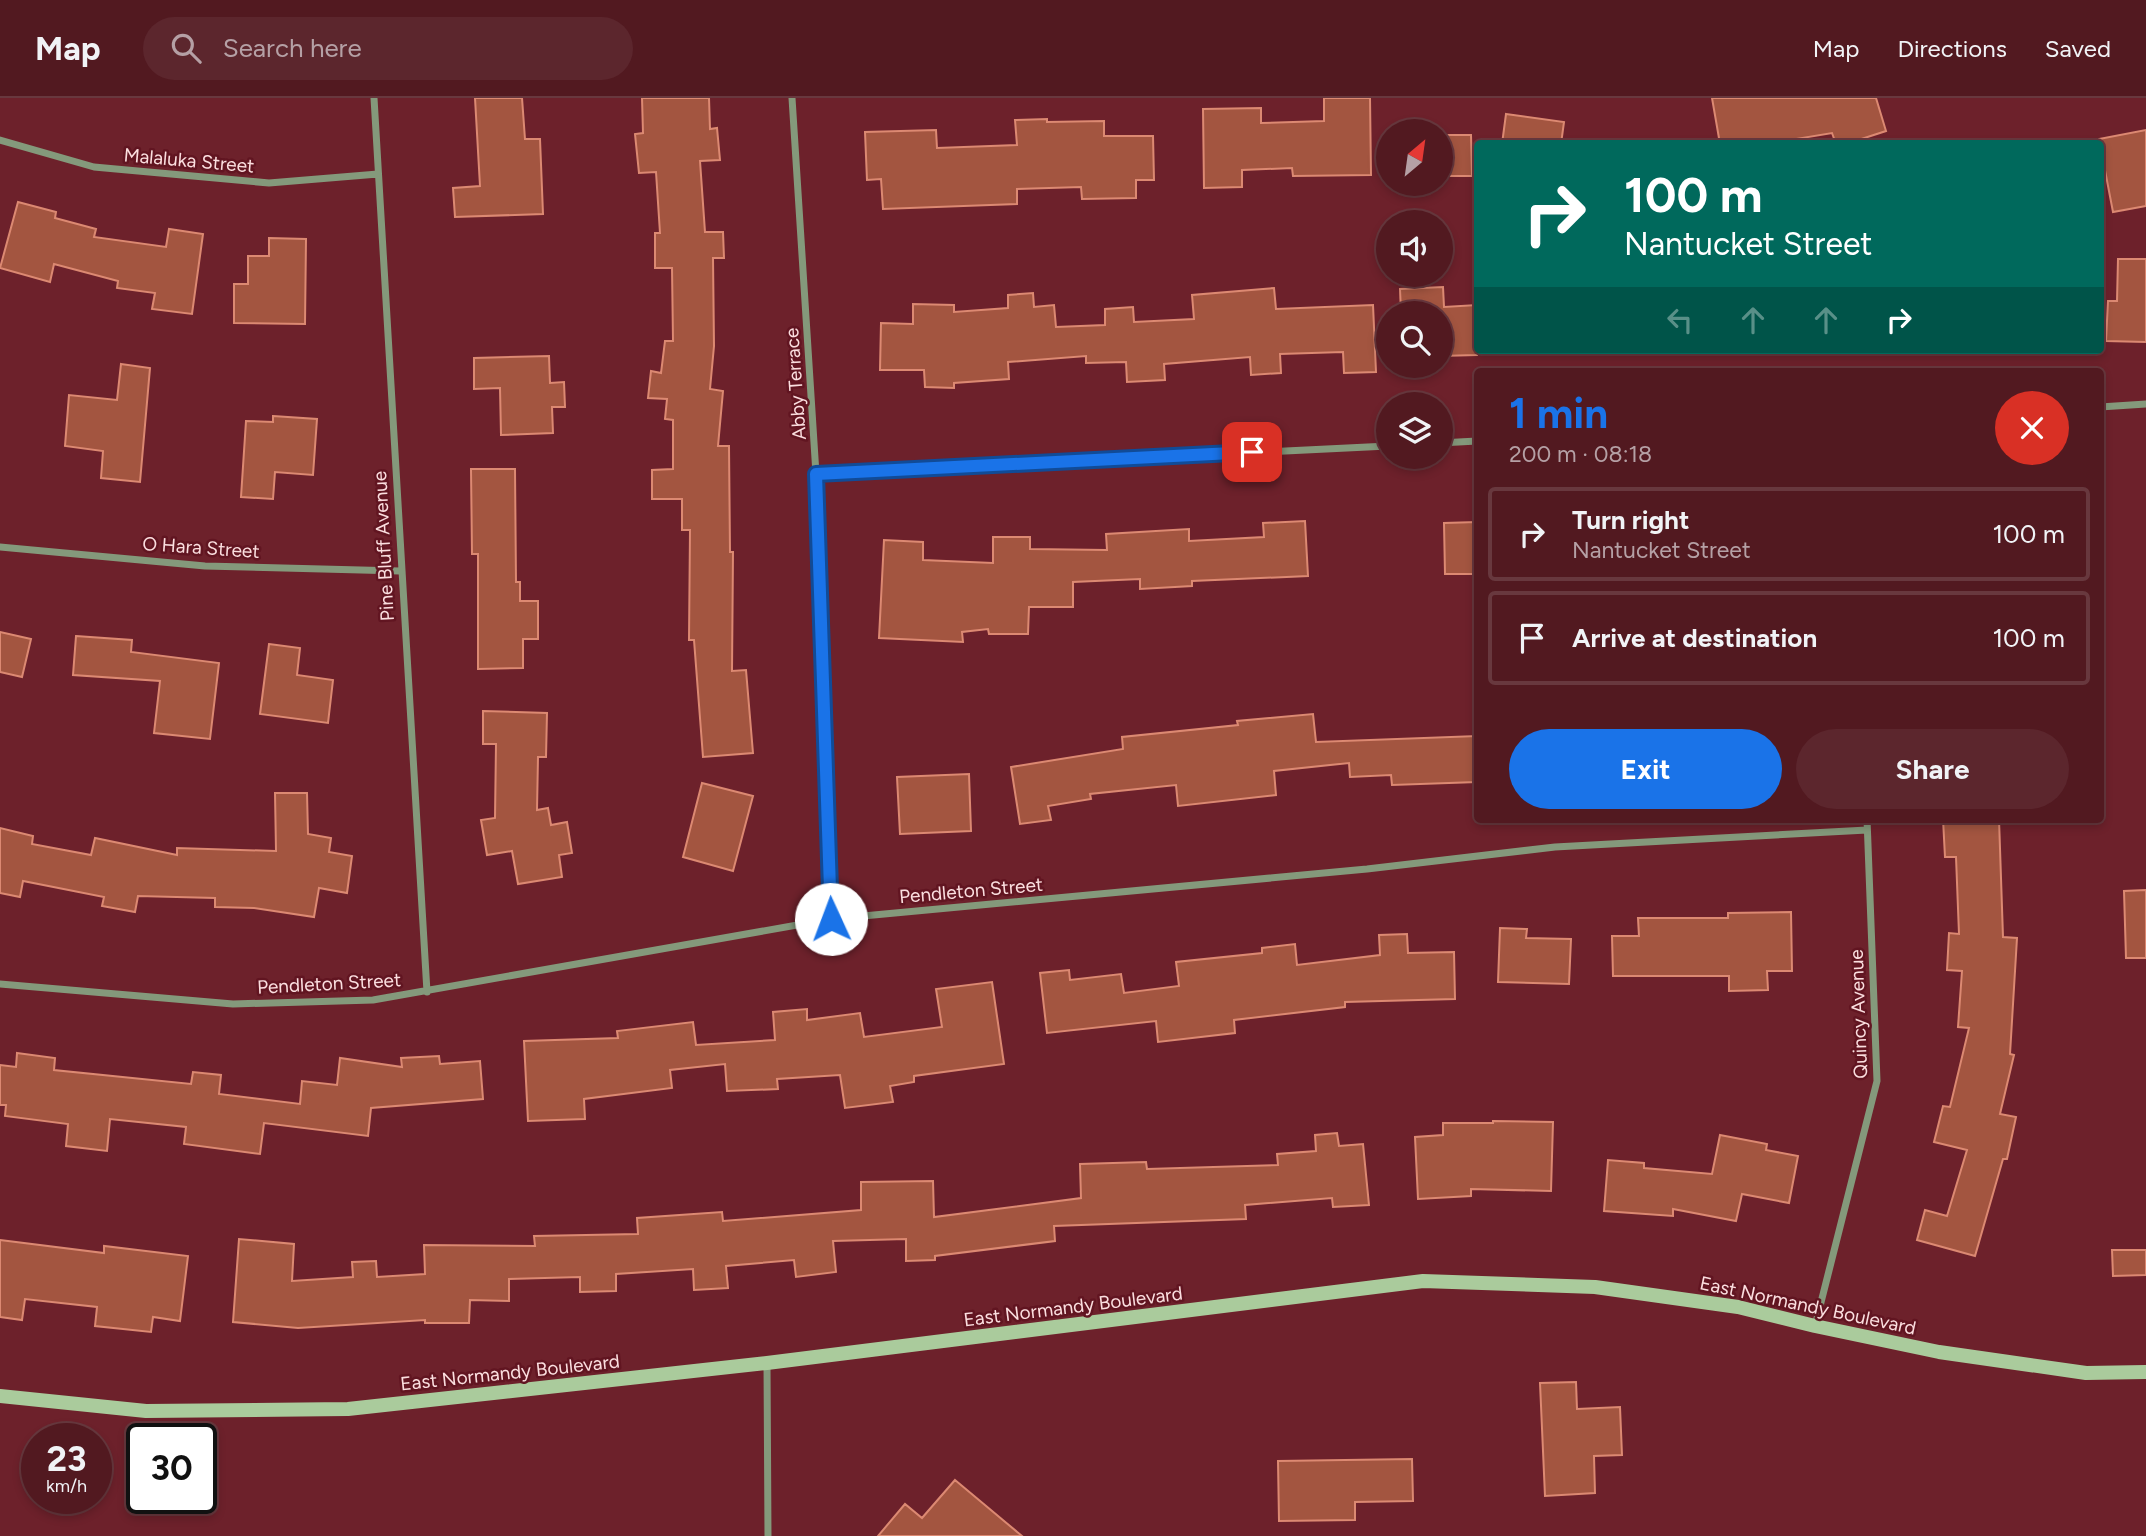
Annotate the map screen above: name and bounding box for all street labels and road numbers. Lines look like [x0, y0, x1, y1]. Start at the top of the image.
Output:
street label: Malaluka Street [123, 143, 255, 178]
street label: Abby Terrace [780, 327, 811, 441]
street label: Pine Bluff Avenue [368, 470, 399, 622]
street label: O Hara Street [142, 532, 260, 563]
street label: Pendleton Street [898, 873, 1044, 908]
street label: Quincy Avenue [1845, 949, 1872, 1079]
street label: Pendleton Street [256, 968, 402, 999]
street label: East Normandy Boulevard [1698, 1271, 1918, 1340]
street label: East Normandy Boulevard [962, 1282, 1184, 1331]
street label: East Normandy Boulevard [399, 1350, 621, 1395]

